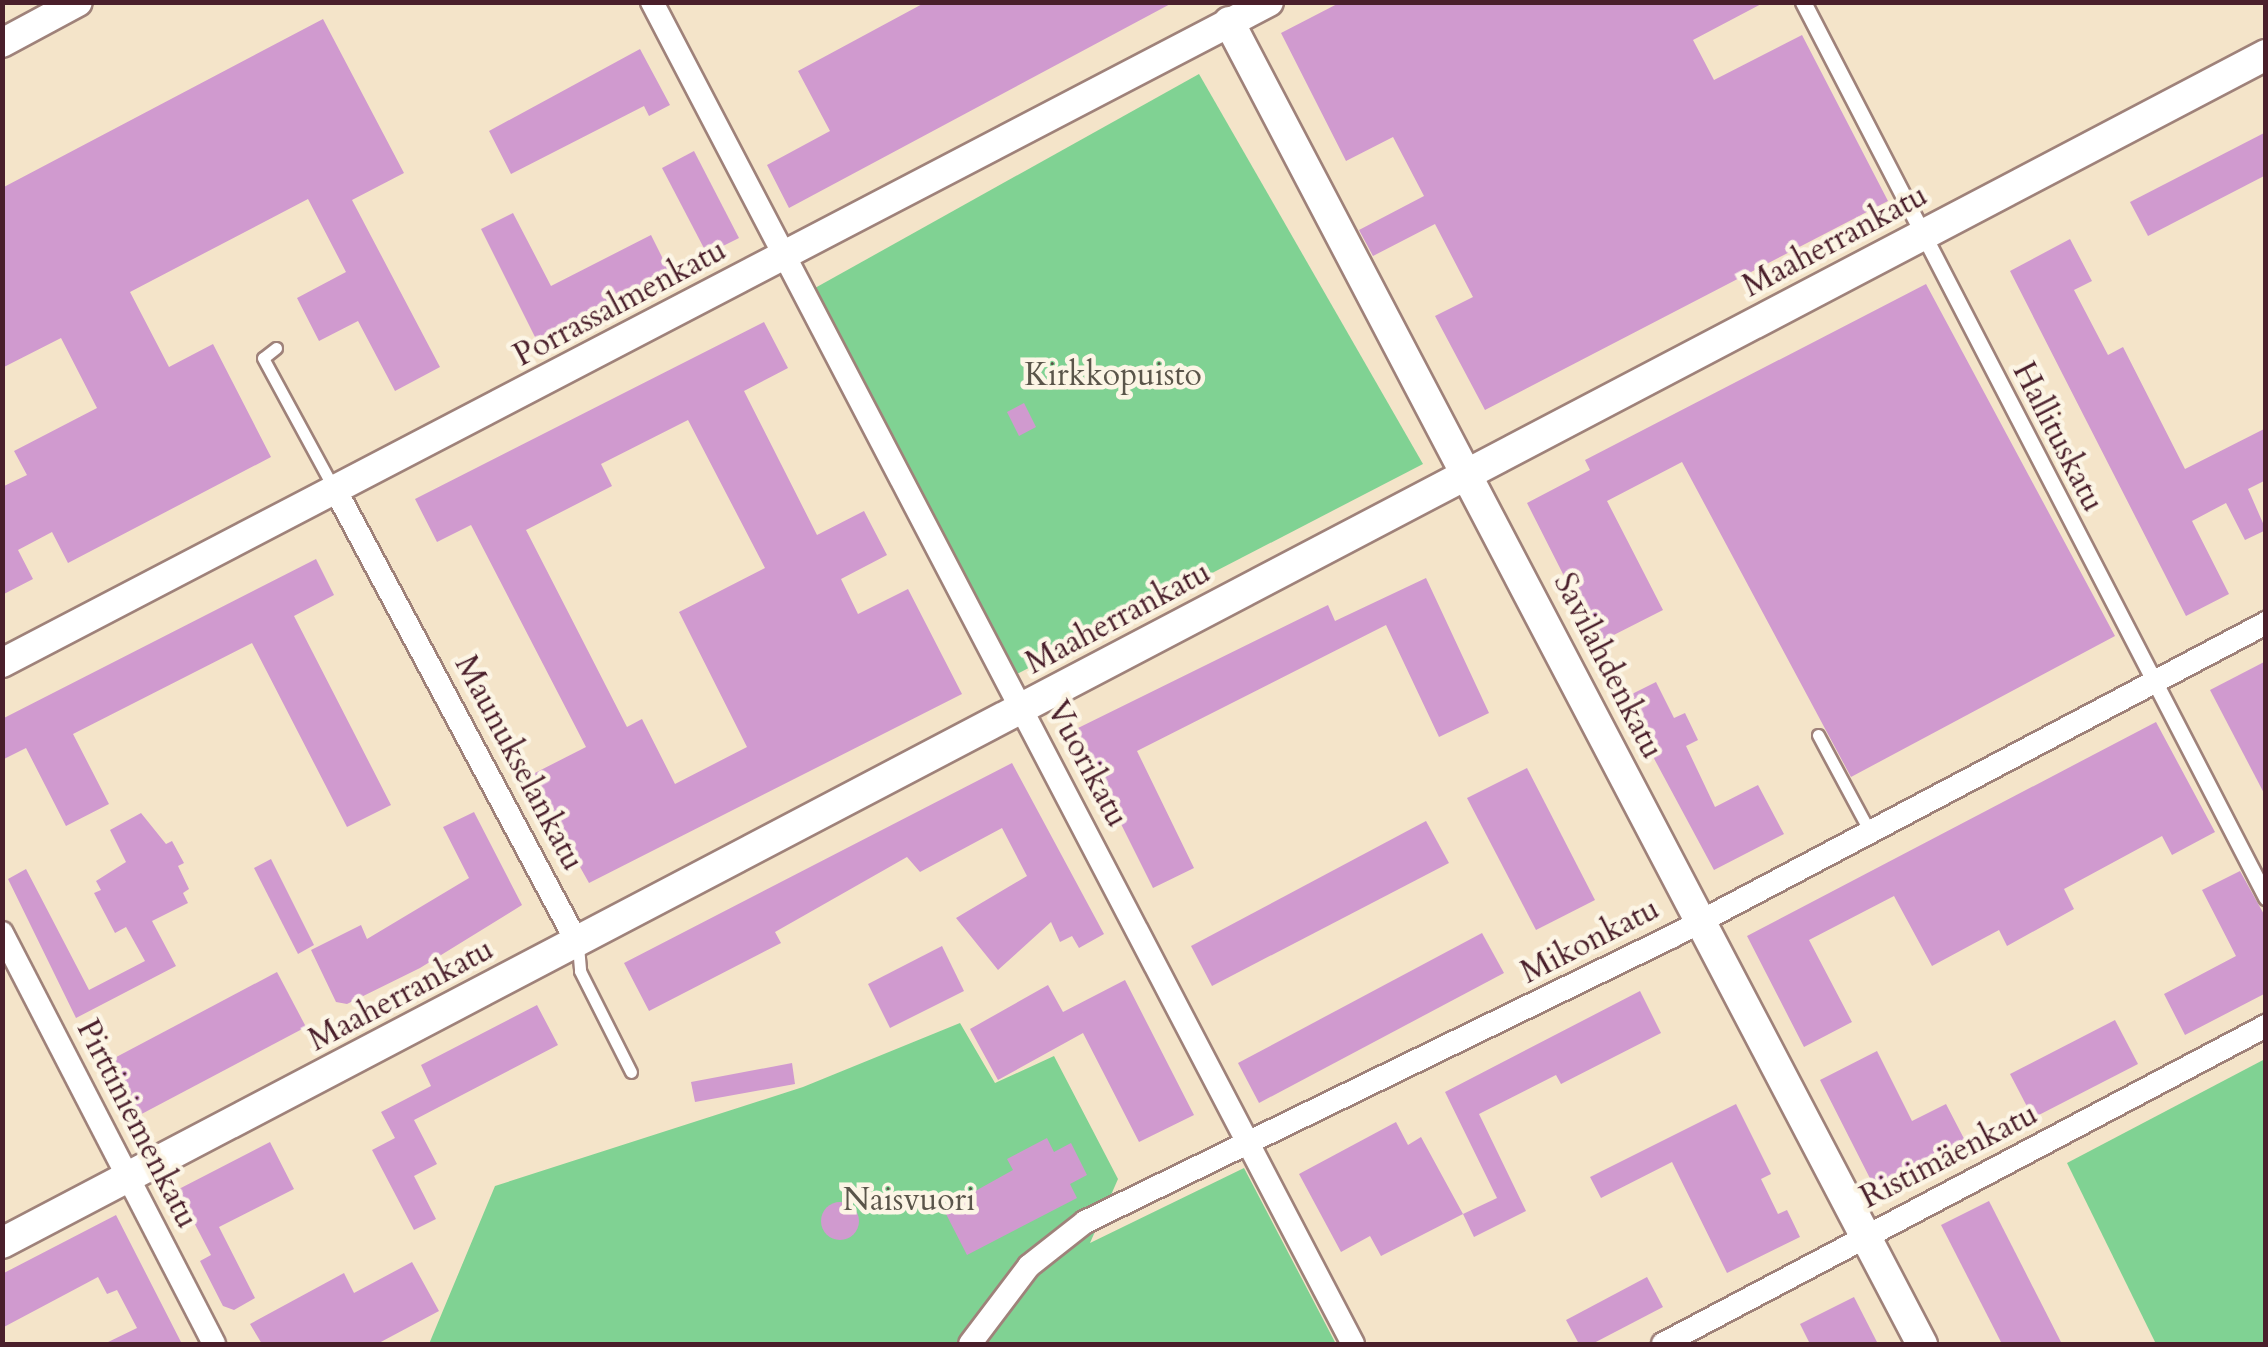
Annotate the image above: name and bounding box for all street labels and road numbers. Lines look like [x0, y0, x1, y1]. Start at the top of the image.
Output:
street label: Maaherrankatu [1736, 176, 1934, 306]
street label: Porrassalmenkatu [507, 231, 733, 375]
street label: Hallituskatu [2004, 356, 2112, 518]
street label: Maaherrankatu [1019, 553, 1217, 683]
street label: Savilahdenkatu [1545, 567, 1671, 765]
street label: Maunukselankatu [446, 649, 592, 877]
street label: Vuorikatu [1038, 694, 1136, 834]
street label: Mikonkatu [1514, 890, 1666, 992]
street label: Maaherrankatu [302, 930, 500, 1060]
street label: Pirttiniemenkatu [68, 1013, 206, 1235]
street label: Ristimäenkatu [1854, 1095, 2044, 1217]

